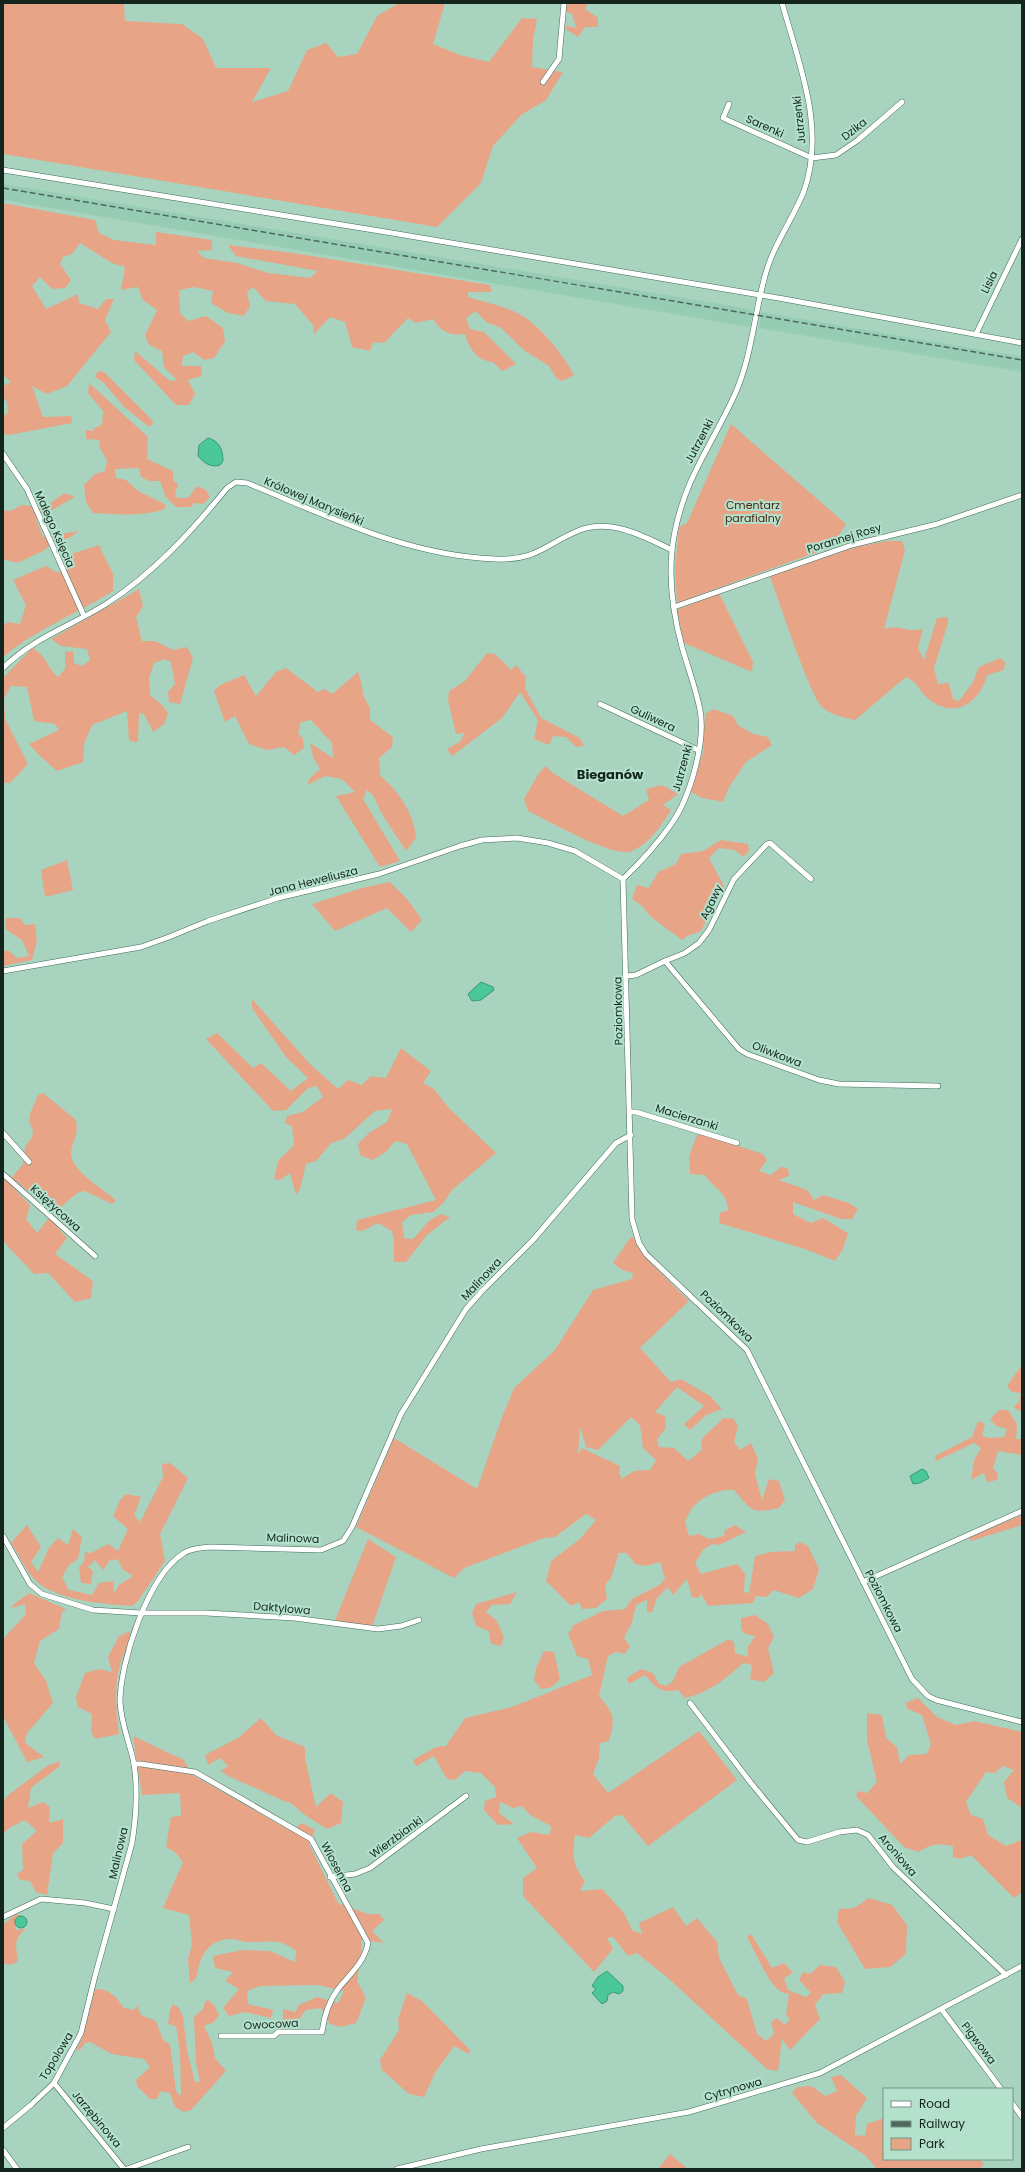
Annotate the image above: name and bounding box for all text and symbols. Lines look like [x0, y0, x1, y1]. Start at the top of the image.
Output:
street label: Jutrzenki [788, 95, 809, 145]
street label: Sarenki [743, 111, 787, 142]
street label: Dzika [838, 114, 870, 144]
street label: Lisia [977, 268, 1001, 296]
street label: Jutrzenki [681, 416, 718, 466]
street label: Królowej Marysieńki [262, 473, 367, 529]
street label: Małego Księcia [31, 488, 79, 570]
park label: Cmentarz parafialny [725, 497, 782, 526]
street label: Porannej Rosy [805, 519, 884, 557]
street label: Guliwera [628, 701, 678, 735]
street label: Jutrzenki [668, 742, 696, 793]
district label: Bieganów [577, 765, 644, 784]
street label: Jana Heweliusza [267, 862, 359, 900]
street label: Agawy [696, 881, 727, 922]
street label: Poziomkowa [609, 977, 627, 1045]
street label: Oliwkowa [750, 1037, 804, 1071]
street label: Macierzanki [654, 1100, 721, 1134]
street label: Księżycowa [27, 1181, 85, 1235]
street label: Malinowa [457, 1254, 505, 1304]
street label: Poziomkowa [697, 1286, 757, 1346]
street label: Malinowa [266, 1529, 320, 1547]
street label: Poziomkowa [861, 1567, 907, 1635]
street label: Daktylowa [253, 1598, 311, 1618]
street label: Wierzbianki [366, 1812, 426, 1862]
street label: Malinowa [104, 1825, 132, 1881]
street label: Aroniowa [875, 1830, 921, 1880]
street label: Wiosenna [317, 1839, 357, 1895]
street label: Owocowa [243, 2015, 299, 2033]
street label: Pigwowa [958, 2019, 1000, 2067]
street label: Topolowa [35, 2029, 77, 2083]
street label: Cytrynowa [702, 2073, 764, 2105]
street label: Jarzębinowa [68, 2087, 126, 2151]
legend [883, 2088, 1013, 2160]
text: Road [919, 2095, 950, 2112]
text: Railway [919, 2115, 965, 2132]
text: Park [919, 2135, 946, 2152]

